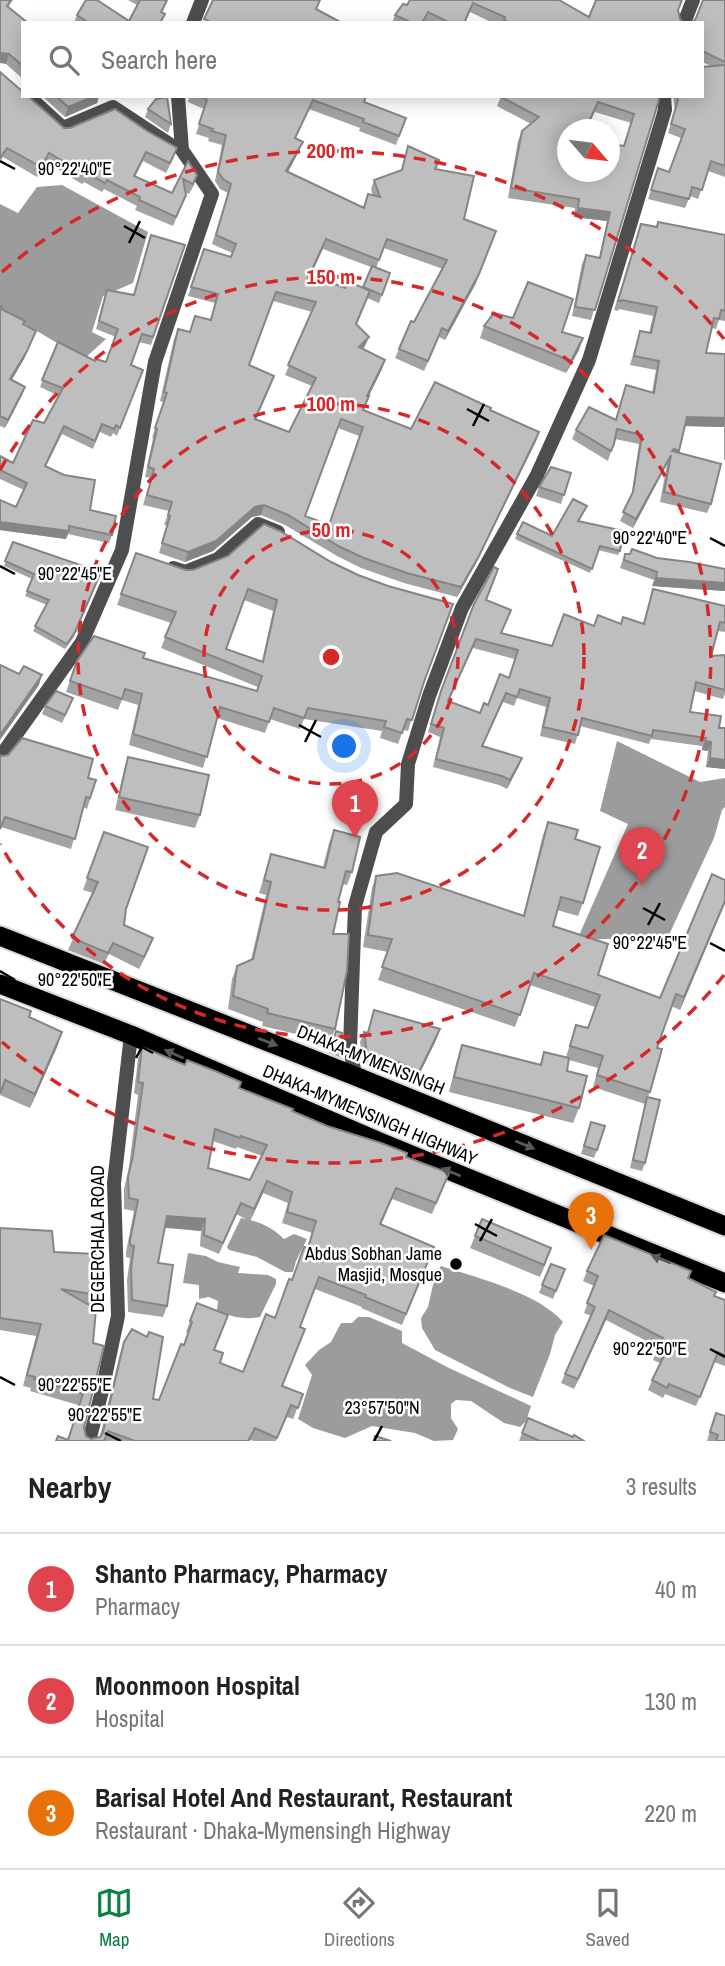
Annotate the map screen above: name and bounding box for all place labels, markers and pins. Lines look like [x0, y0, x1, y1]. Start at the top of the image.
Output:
centre of rings [319, 645, 343, 669]
pin: 1 [332, 780, 378, 838]
pin: 2 [619, 827, 665, 885]
pin: 3 [568, 1192, 614, 1250]
place label: Abdus Sobhan Jame Masjid, Mosque [304, 1241, 442, 1287]
marker: Abdus Sobhan Jame Masjid, Mosque [448, 1256, 464, 1272]

